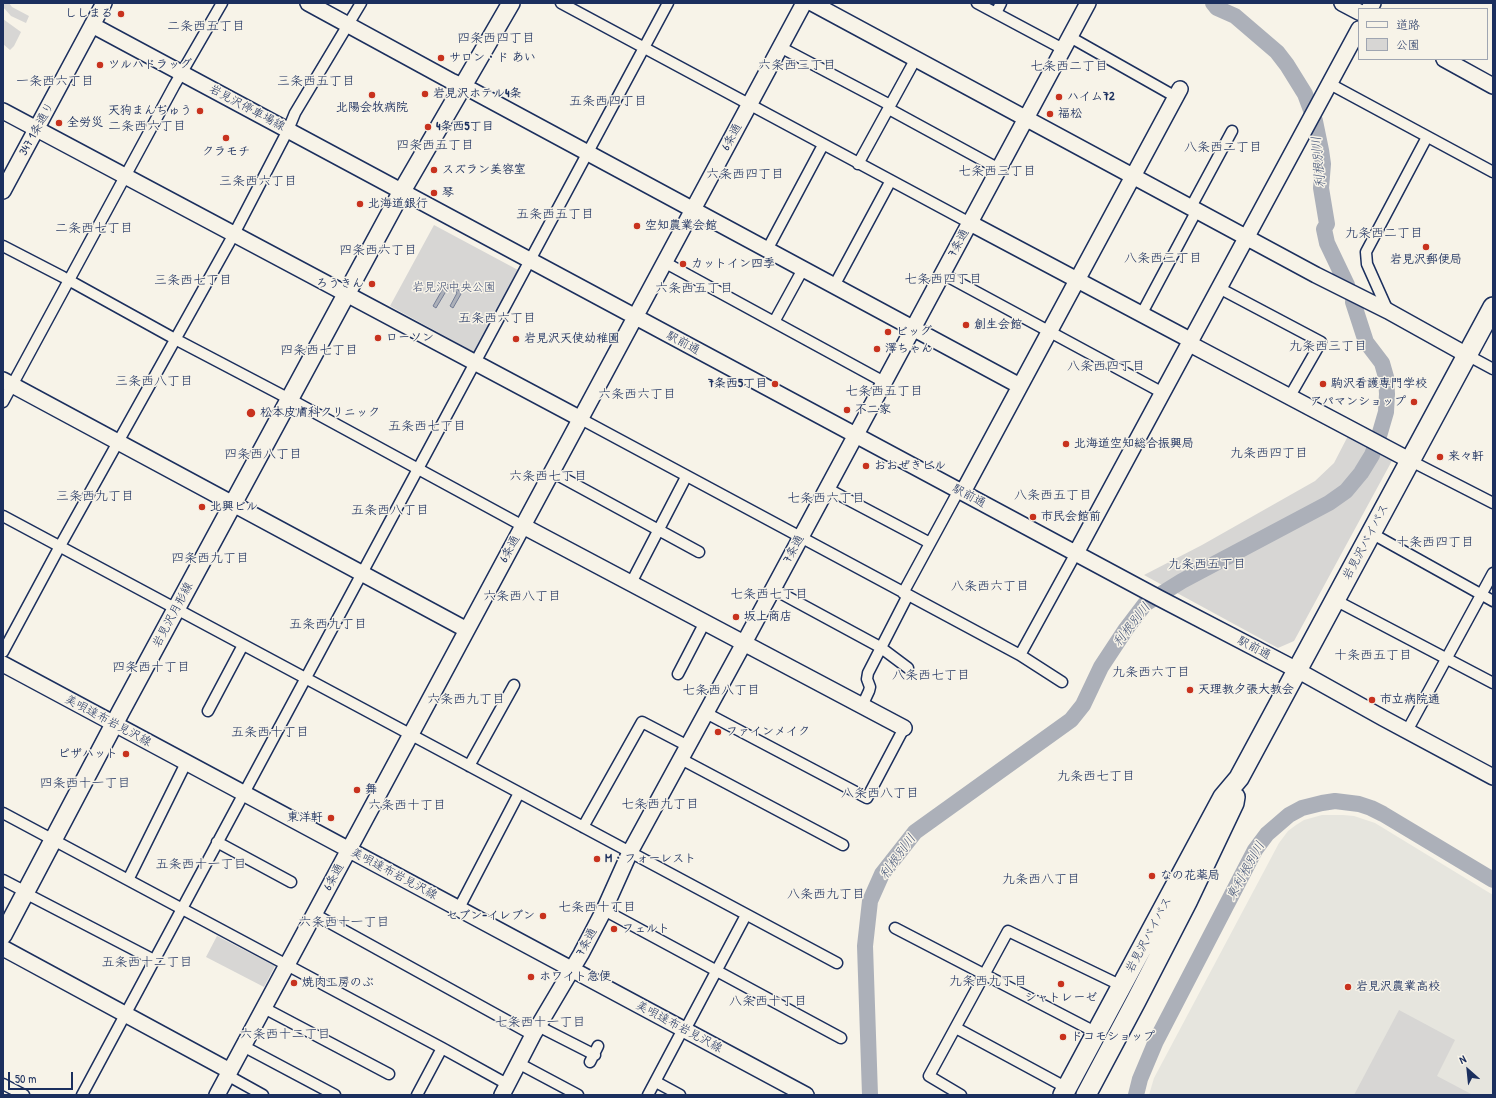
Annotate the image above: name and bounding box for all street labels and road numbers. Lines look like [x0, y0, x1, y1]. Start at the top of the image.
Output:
street label: 岩見沢停車場線 [207, 82, 287, 134]
street label: 347 1条通り [16, 100, 58, 158]
street label: 6条通 [719, 121, 745, 153]
street label: 7条通 [946, 226, 972, 260]
street label: 駅前通 [664, 328, 702, 358]
street label: 駅前通 [950, 481, 988, 511]
street label: 岩見沢バイパス [1340, 502, 1392, 582]
street label: 7条通 [781, 532, 807, 566]
street label: 6条通 [497, 533, 523, 565]
street label: 岩見沢月形線 [150, 580, 196, 650]
street label: 駅前通 [1235, 633, 1273, 663]
street label: 美唄達布岩見沢線 [62, 692, 154, 750]
street label: 美唄達布岩見沢線 [348, 845, 440, 903]
street label: 6条通 [321, 861, 347, 893]
street label: 岩見沢バイパス [1123, 895, 1175, 975]
street label: 7条通 [574, 925, 600, 959]
street label: 美唄達布岩見沢線 [633, 998, 725, 1056]

